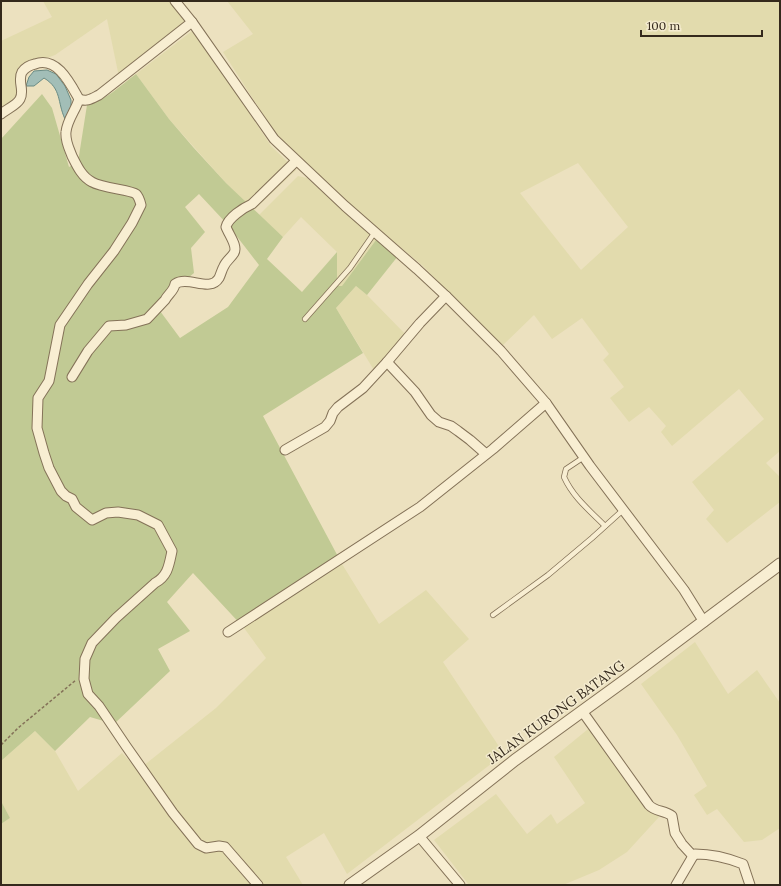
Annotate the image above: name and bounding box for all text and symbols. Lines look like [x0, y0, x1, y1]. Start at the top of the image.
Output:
scale bar [641, 12, 762, 38]
text: 100 m [647, 18, 680, 33]
street label: JALAN KURONG BATANG [483, 656, 628, 768]

